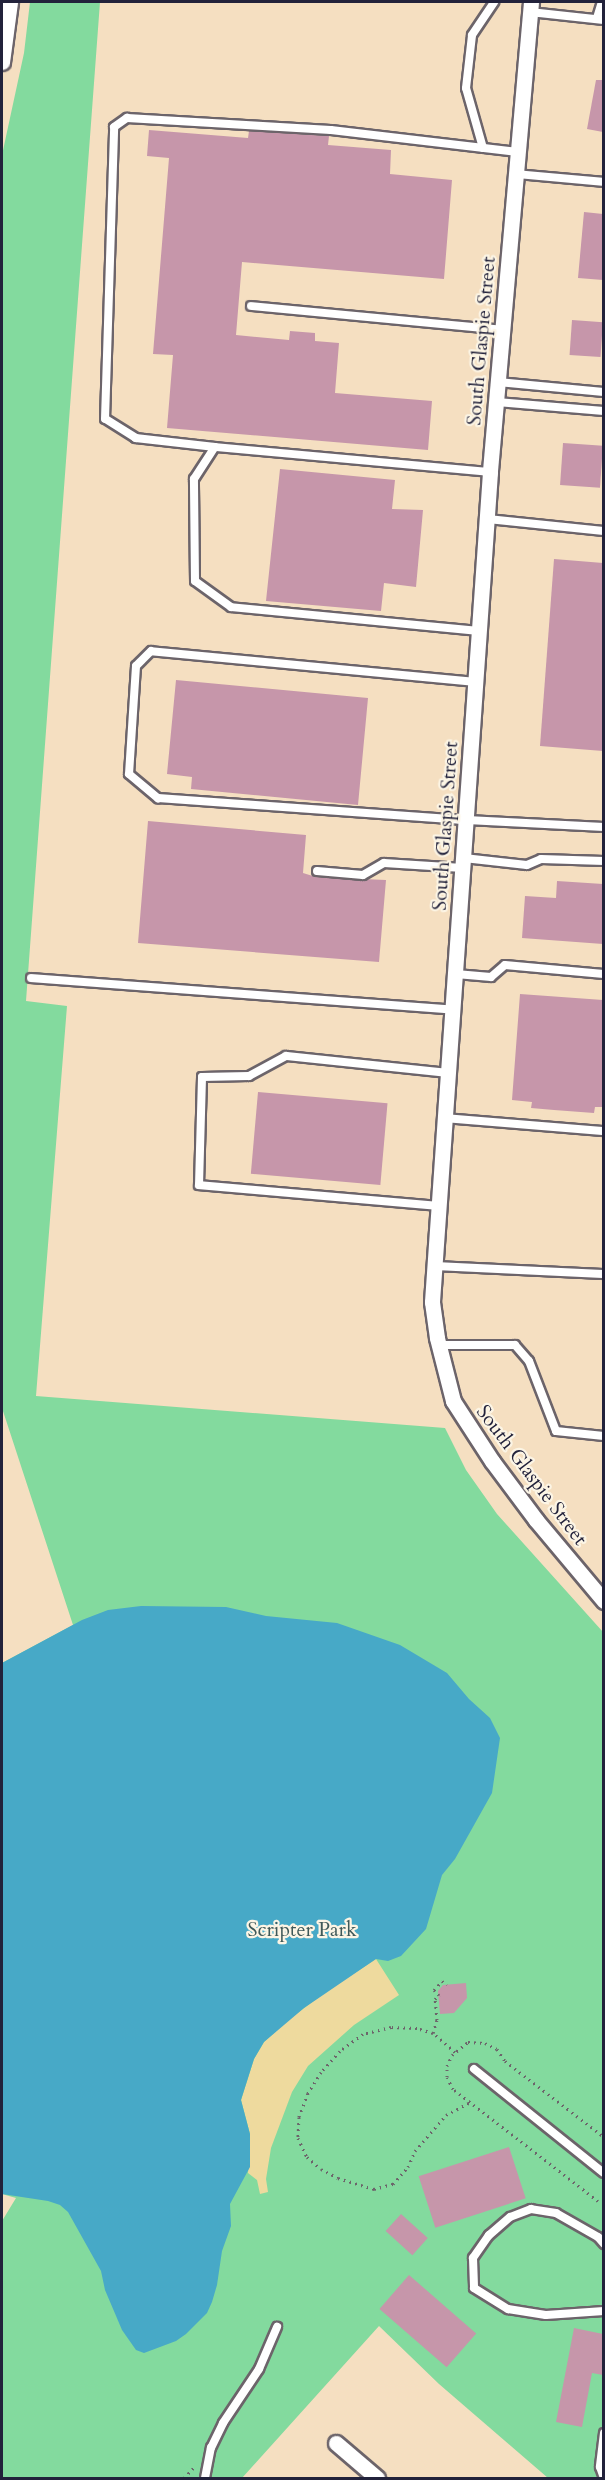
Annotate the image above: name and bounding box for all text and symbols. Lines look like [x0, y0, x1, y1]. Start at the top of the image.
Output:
street label: South Glaspie Street [462, 255, 500, 427]
street label: South Glaspie Street [427, 741, 463, 911]
street label: South Glaspie Street [471, 1400, 593, 1550]
park label: Scripter Park [247, 1917, 357, 1941]

